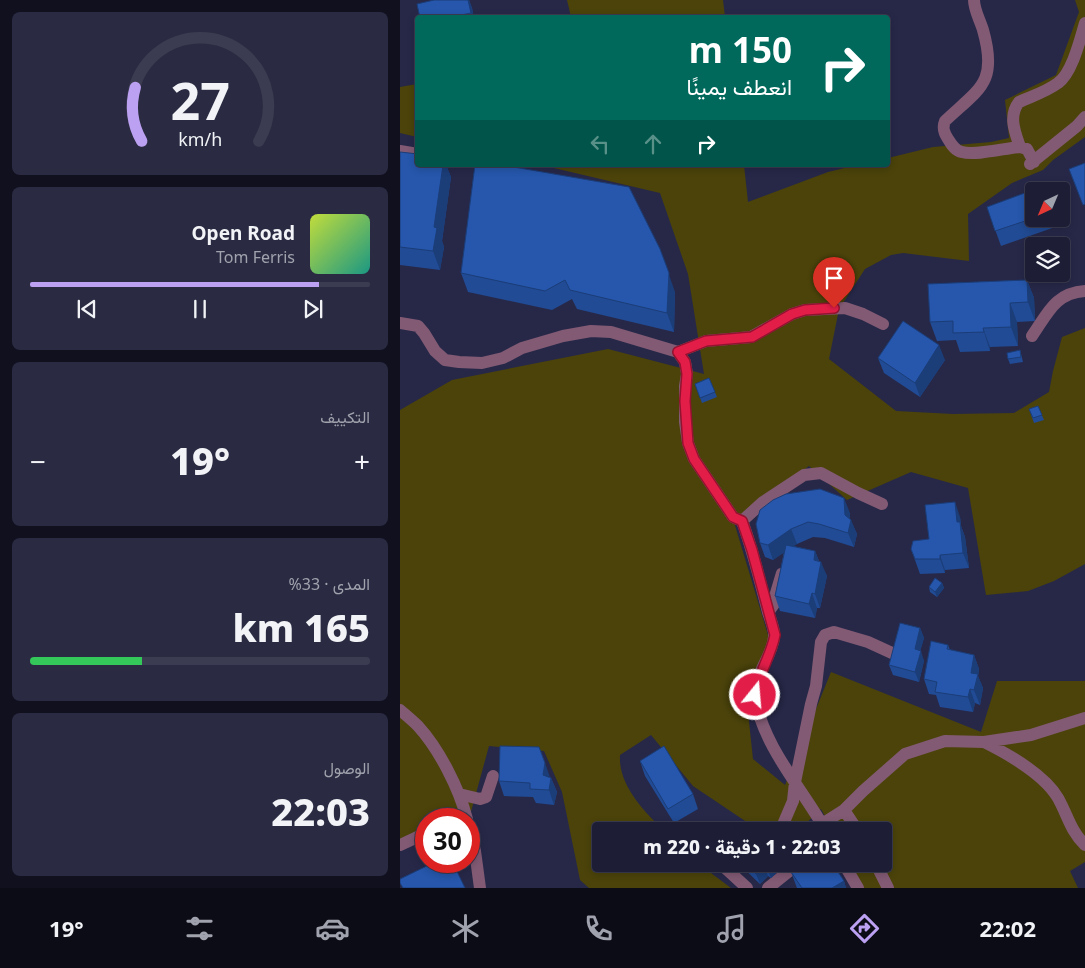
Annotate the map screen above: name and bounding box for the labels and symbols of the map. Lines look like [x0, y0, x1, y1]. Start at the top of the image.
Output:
north arrow [1025, 182, 1070, 228]
pin [813, 257, 855, 308]
position arrow [728, 668, 780, 720]
speed limit sign: 30 [415, 808, 480, 873]

